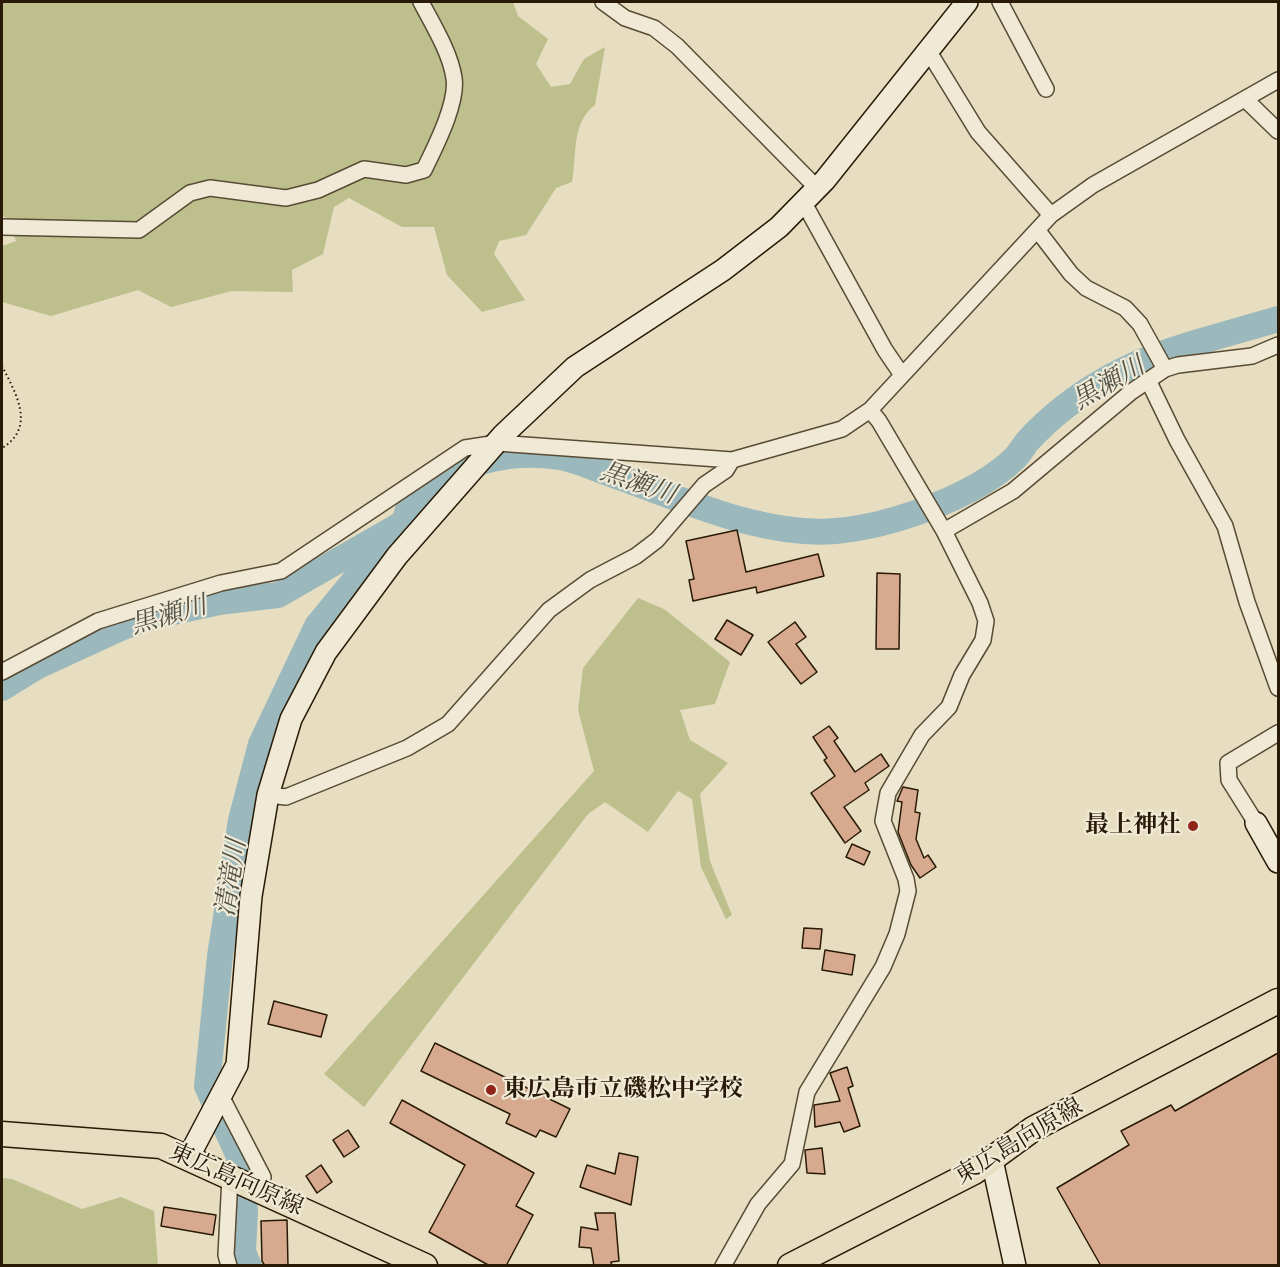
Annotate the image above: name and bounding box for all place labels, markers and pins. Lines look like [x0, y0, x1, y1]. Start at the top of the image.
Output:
place label: 最上神社 [1085, 812, 1181, 840]
marker: 最上神社 [1186, 819, 1200, 833]
place label: 東広島市立磯松中学校 [503, 1076, 743, 1104]
marker: 東広島市立磯松中学校 [484, 1083, 498, 1097]

